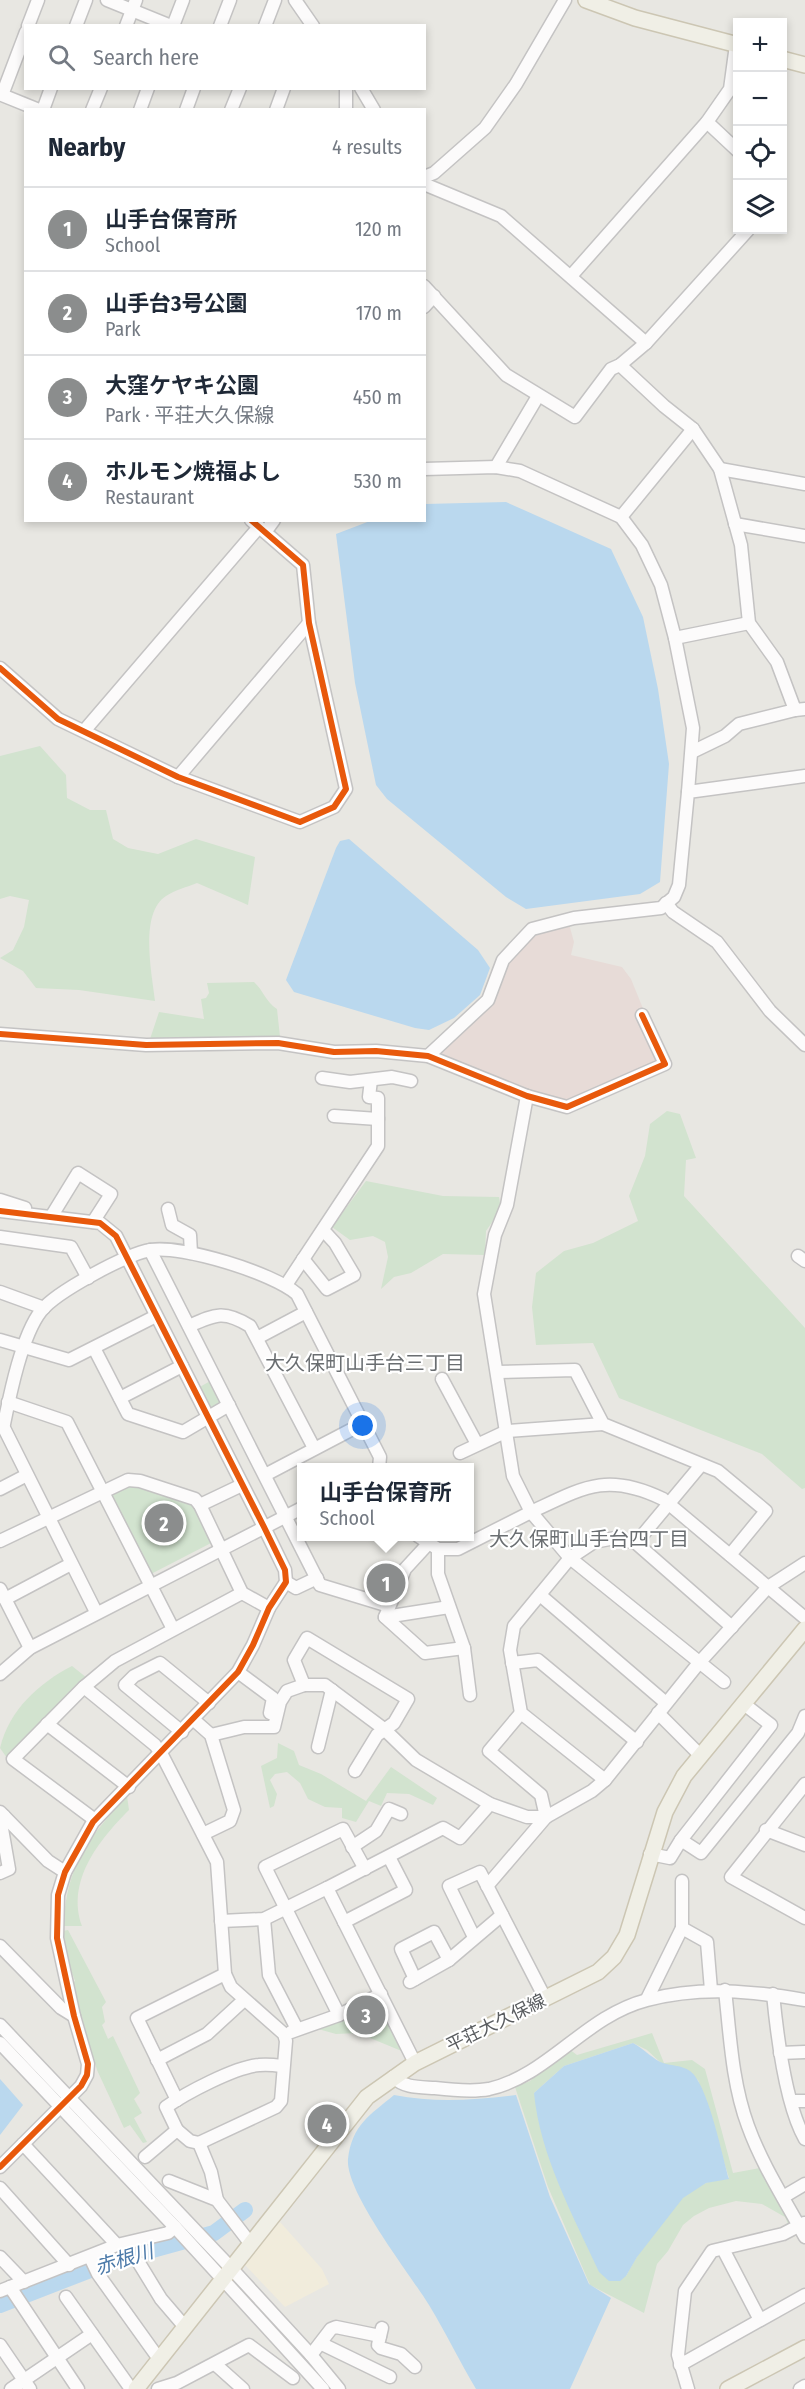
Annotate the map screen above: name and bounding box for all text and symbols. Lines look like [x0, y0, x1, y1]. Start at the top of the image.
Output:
map controls [733, 18, 787, 234]
button: + [733, 18, 787, 72]
search box [24, 24, 426, 90]
icon: search [45, 41, 78, 74]
text: Search here [93, 44, 199, 71]
button: − [733, 72, 787, 126]
button: locate [733, 126, 787, 180]
text: Nearby [48, 132, 125, 163]
text: 4 results [332, 135, 402, 159]
button: layers [733, 180, 787, 234]
text: 山手台保育所 [105, 206, 237, 233]
text: 1 [63, 217, 72, 241]
text: 120 m [355, 217, 402, 241]
text: School [105, 233, 160, 257]
text: 山手台3号公園 [105, 290, 247, 317]
text: 2 [63, 301, 72, 325]
text: 170 m [356, 301, 402, 325]
text: Park [105, 317, 141, 341]
text: 大窪ケヤキ公園 [105, 372, 259, 399]
text: 3 [63, 385, 72, 409]
text: 450 m [353, 385, 402, 409]
text: Park · 平荘大久保線 [105, 403, 274, 427]
text: ホルモン焼福よし [105, 458, 281, 485]
text: 4 [62, 469, 73, 493]
text: 530 m [353, 469, 402, 493]
text: Restaurant [105, 485, 194, 509]
district label: 大久保町山手台三丁目 [265, 1351, 465, 1375]
your location [348, 1411, 377, 1440]
popup [297, 1463, 474, 1541]
text: 山手台保育所 [319, 1479, 452, 1506]
pin: 2 [144, 1500, 184, 1546]
text: School [319, 1506, 375, 1530]
district label: 大久保町山手台四丁目 [489, 1527, 689, 1551]
pin: 1 [366, 1560, 406, 1606]
street label: 平荘大久保線 [443, 1989, 549, 2057]
pin: 3 [346, 1992, 386, 2038]
pin: 4 [308, 2102, 346, 2146]
water label: 赤根川 [92, 2238, 158, 2279]

